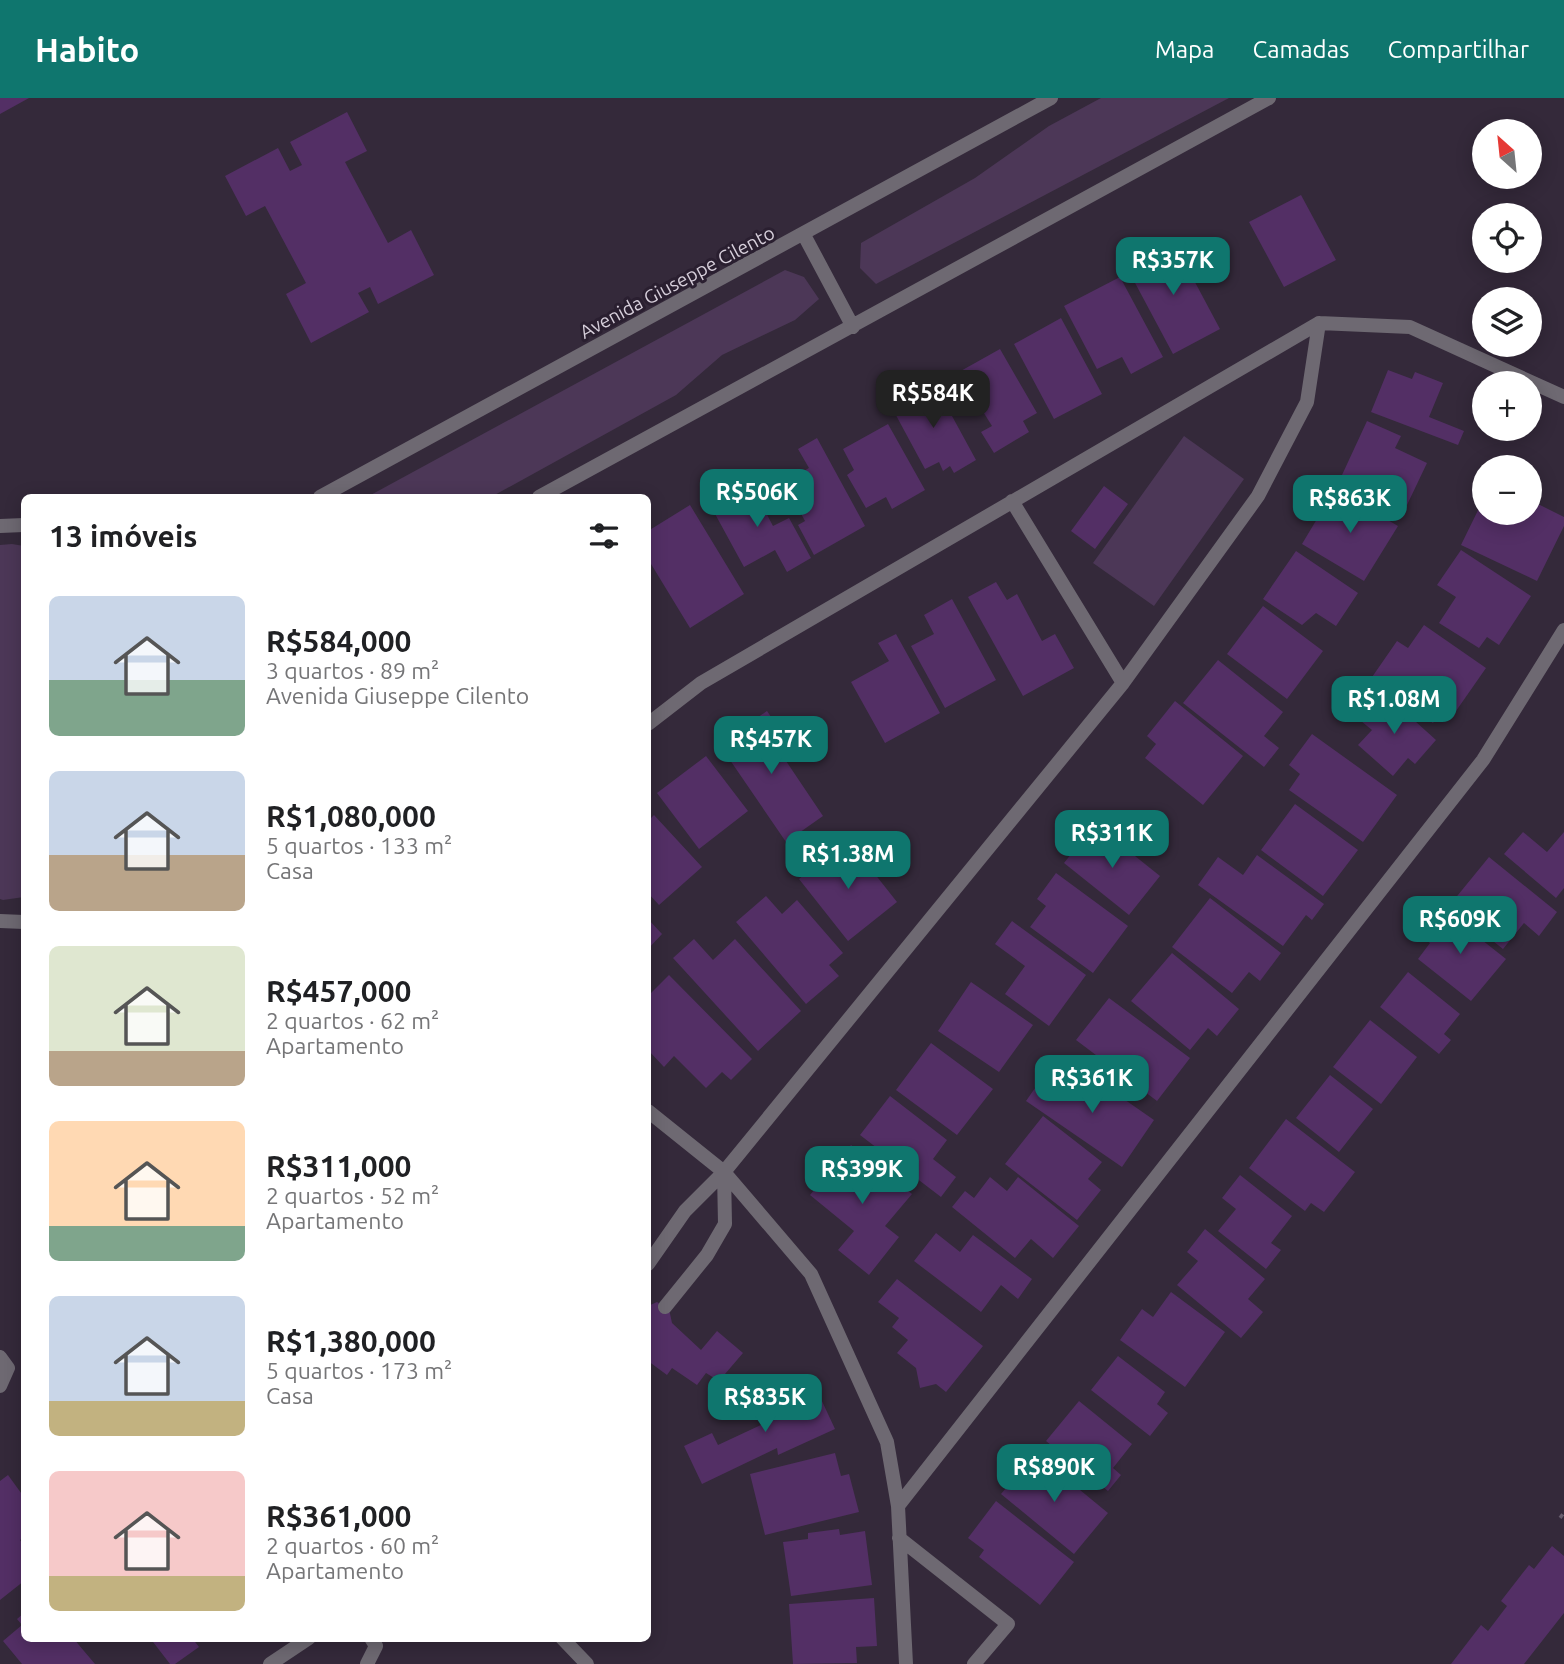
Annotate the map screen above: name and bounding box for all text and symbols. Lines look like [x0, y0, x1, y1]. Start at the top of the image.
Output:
text: Habito [35, 31, 139, 68]
text: Mapa [1155, 36, 1214, 63]
text: Camadas [1252, 36, 1349, 63]
text: Compartilhar [1387, 36, 1529, 63]
north arrow [1472, 119, 1542, 189]
map controls [1472, 119, 1542, 525]
button: locate [1472, 203, 1542, 273]
street label: Avenida Giuseppe Cilento [576, 221, 778, 343]
pin: R$357K [1116, 238, 1230, 297]
text: R$357K [1132, 247, 1214, 272]
button: layers [1472, 287, 1542, 357]
pin: R$584K [876, 370, 990, 430]
button: + [1472, 371, 1542, 441]
text: R$584K [892, 380, 974, 405]
button: − [1472, 455, 1542, 525]
pin: R$506K [700, 470, 814, 529]
pin: R$863K [1293, 476, 1407, 535]
text: R$506K [716, 479, 798, 504]
text: R$863K [1309, 485, 1391, 510]
icon: filters [585, 517, 623, 555]
text: 13 imóveis [49, 519, 197, 553]
icon: home [105, 624, 189, 708]
text: R$584,000 [266, 624, 412, 658]
text: 3 quartos · 89 m² [266, 658, 439, 683]
pin: R$1.08M [1329, 676, 1459, 736]
text: Avenida Giuseppe Cilento [266, 683, 529, 708]
text: R$1.08M [1347, 686, 1441, 711]
pin: R$457K [714, 716, 828, 776]
text: R$457K [730, 726, 812, 751]
icon: home [105, 799, 189, 883]
text: R$1,080,000 [266, 799, 436, 833]
pin: R$311K [1055, 810, 1169, 870]
text: R$311K [1071, 820, 1153, 845]
pin: R$1.38M [783, 832, 913, 891]
text: 5 quartos · 133 m² [266, 833, 452, 858]
text: R$1.38M [801, 841, 895, 866]
text: Casa [266, 858, 314, 883]
pin: R$609K [1403, 896, 1517, 956]
text: R$609K [1419, 906, 1501, 931]
icon: home [105, 974, 189, 1058]
text: R$457,000 [266, 974, 412, 1008]
text: 2 quartos · 62 m² [266, 1008, 439, 1033]
text: Apartamento [266, 1033, 404, 1058]
pin: R$361K [1035, 1056, 1149, 1115]
text: R$361K [1051, 1065, 1133, 1090]
pin: R$399K [805, 1146, 919, 1206]
icon: home [105, 1149, 189, 1233]
text: R$311,000 [266, 1149, 412, 1183]
text: R$399K [821, 1156, 903, 1181]
text: 2 quartos · 52 m² [266, 1183, 439, 1208]
text: Apartamento [266, 1208, 404, 1233]
icon: home [105, 1324, 189, 1408]
text: R$1,380,000 [266, 1324, 436, 1358]
text: 5 quartos · 173 m² [266, 1358, 452, 1383]
pin: R$835K [708, 1374, 822, 1434]
text: Casa [266, 1383, 314, 1408]
text: R$835K [724, 1384, 806, 1409]
pin: R$890K [997, 1444, 1111, 1504]
text: R$890K [1013, 1454, 1095, 1479]
icon: home [105, 1499, 189, 1583]
text: R$361,000 [266, 1499, 412, 1533]
text: 2 quartos · 60 m² [266, 1533, 439, 1558]
text: Apartamento [266, 1558, 404, 1583]

